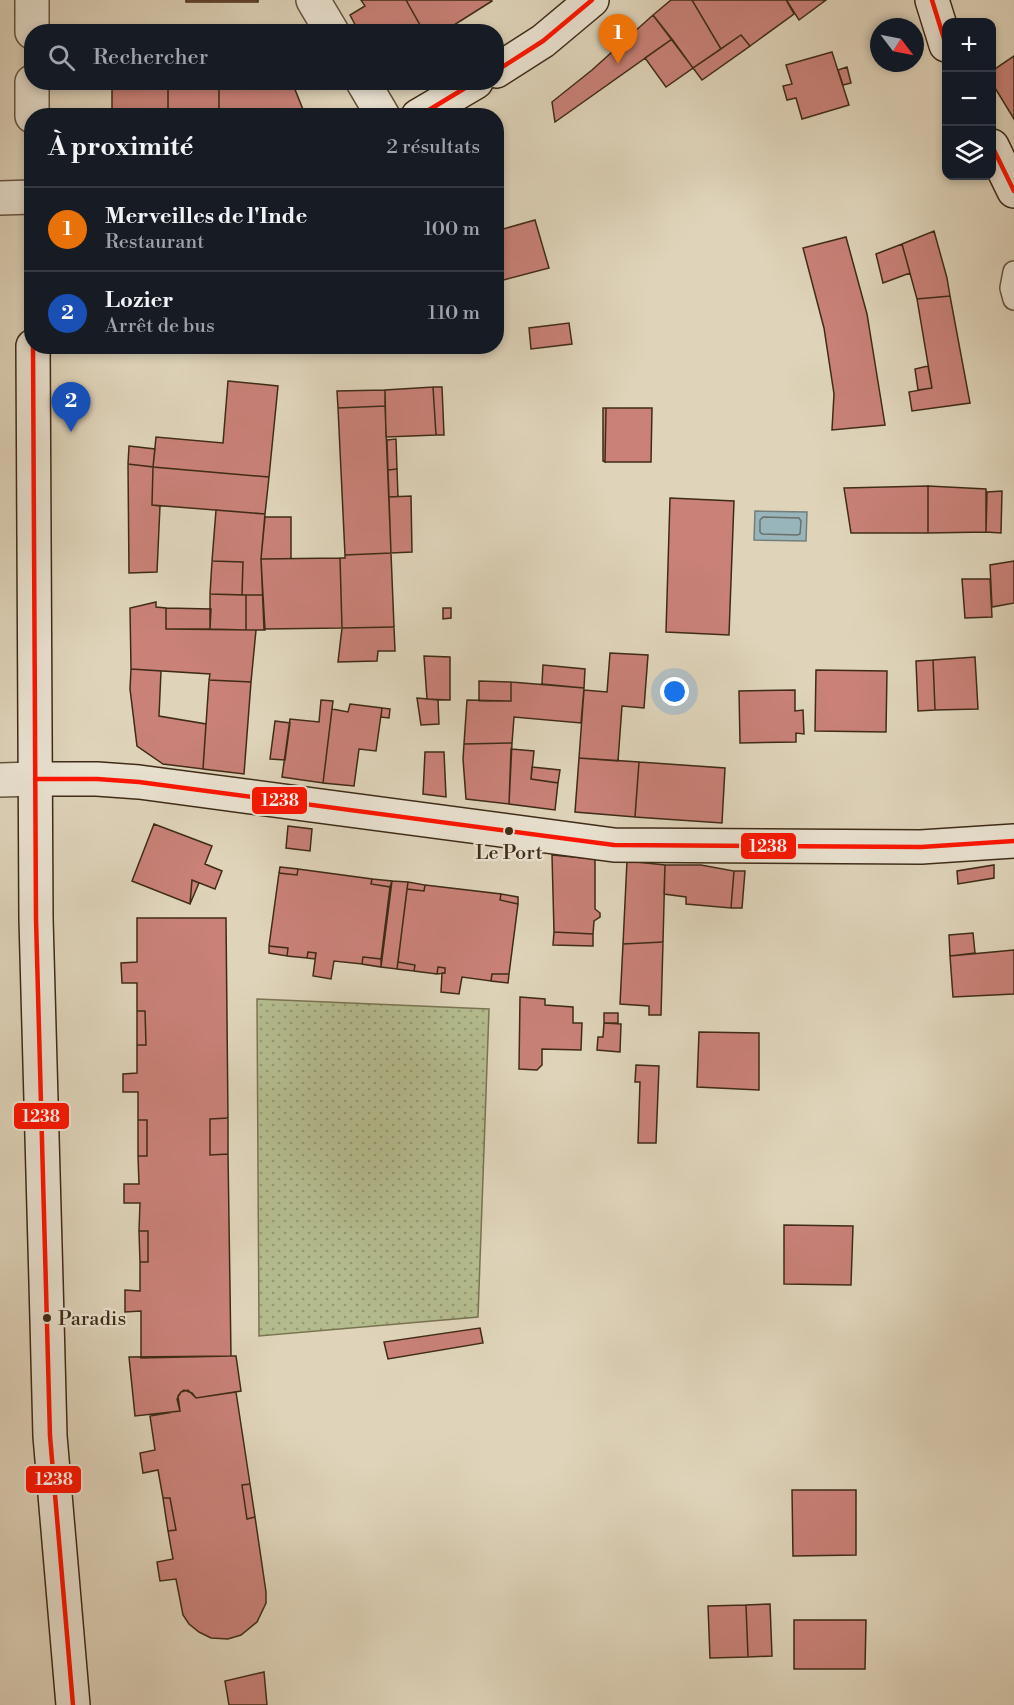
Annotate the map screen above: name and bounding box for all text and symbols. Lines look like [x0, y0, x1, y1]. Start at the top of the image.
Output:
pin: 1 [598, 14, 638, 64]
north arrow [870, 18, 924, 72]
map controls [942, 18, 996, 180]
button: + [942, 18, 996, 72]
search box [24, 24, 504, 90]
icon: search [45, 41, 78, 74]
text: Rechercher [93, 44, 208, 71]
button: − [942, 72, 996, 126]
button: layers [942, 126, 996, 180]
text: À proximité [48, 131, 193, 163]
text: 2 résultats [386, 135, 480, 160]
text: Merveilles de l'Inde [105, 203, 307, 230]
text: 1 [63, 217, 72, 242]
text: 100 m [424, 217, 480, 242]
text: Restaurant [105, 230, 204, 255]
text: Lozier [105, 287, 173, 314]
text: 2 [61, 301, 74, 326]
text: 110 m [428, 301, 480, 326]
text: Arrêt de bus [105, 314, 215, 339]
pin: 2 [52, 382, 90, 432]
your location [660, 677, 689, 706]
line badge: 1238 [251, 786, 308, 815]
text: 1238 [261, 791, 299, 811]
marker: Le Port [503, 825, 515, 837]
line badge: 1238 [740, 832, 797, 860]
text: 1238 [749, 837, 787, 857]
place label: Le Port [475, 841, 543, 866]
line badge: 1238 [13, 1102, 70, 1130]
text: 1238 [22, 1107, 60, 1127]
place label: Paradis [58, 1307, 126, 1332]
marker: Paradis [41, 1312, 53, 1324]
line badge: 1238 [25, 1465, 82, 1494]
text: 1238 [35, 1470, 73, 1490]

